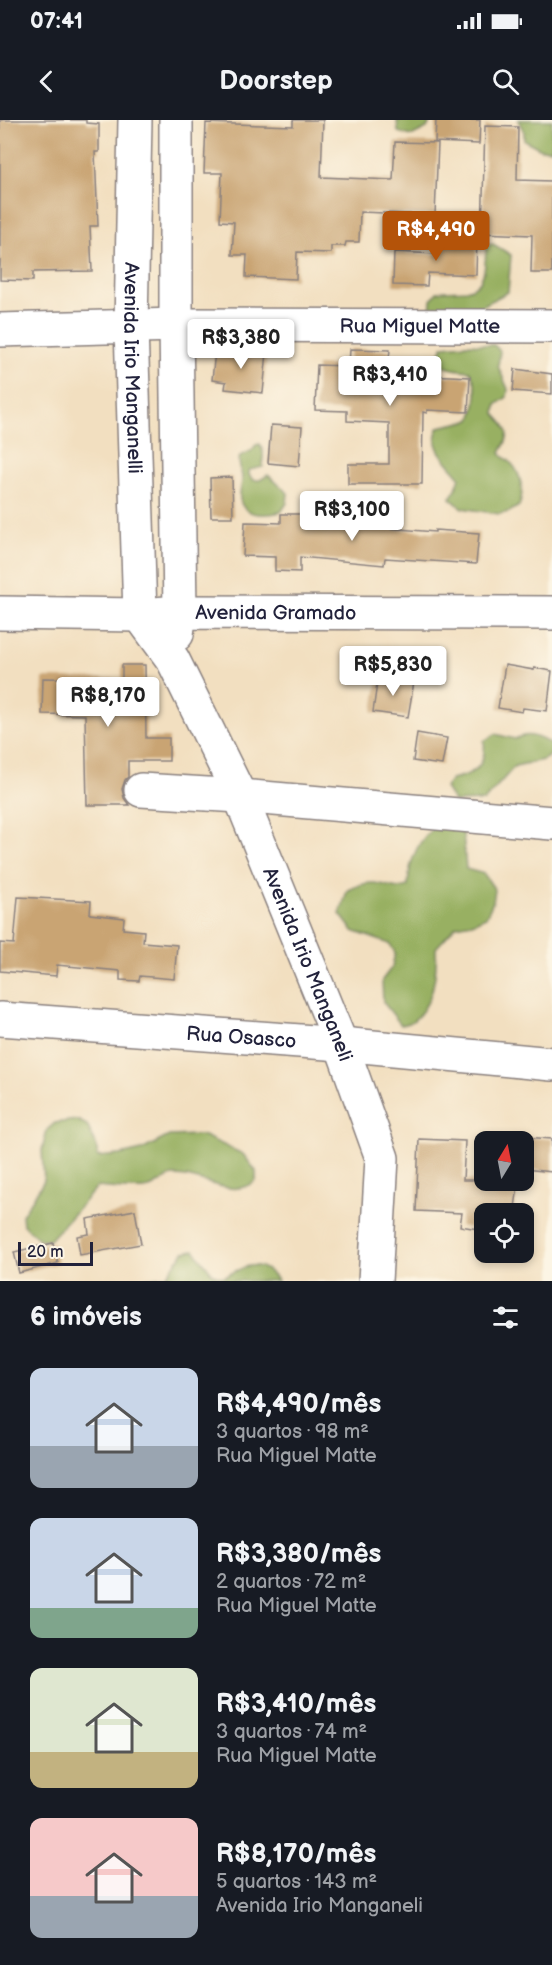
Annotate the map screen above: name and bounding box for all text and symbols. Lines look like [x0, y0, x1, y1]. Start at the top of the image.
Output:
text: 07:41 [30, 8, 83, 35]
icon: back [30, 65, 63, 98]
text: Doorstep [219, 65, 333, 97]
icon: search [489, 65, 522, 98]
pin: R$4,490 [381, 211, 491, 262]
text: R$4,490 [396, 218, 476, 242]
street label: Avenida Irio Manganelli [118, 262, 147, 474]
street label: Rua Miguel Matte [340, 314, 500, 339]
pin: R$3,380 [186, 319, 296, 370]
text: R$3,380 [201, 326, 281, 350]
pin: R$3,410 [335, 356, 445, 407]
text: R$3,410 [352, 363, 428, 387]
pin: R$3,100 [297, 491, 407, 542]
text: R$3,100 [314, 498, 390, 522]
street label: Avenida Gramado [195, 601, 356, 625]
pin: R$5,830 [338, 646, 448, 697]
text: R$5,830 [353, 653, 433, 677]
pin: R$8,170 [53, 677, 163, 728]
text: R$8,170 [70, 684, 146, 708]
street label: Avenida Irio Manganeli [257, 864, 357, 1065]
street label: Rua Osasco [185, 1022, 297, 1054]
north arrow [474, 1131, 534, 1191]
map controls [474, 1131, 534, 1263]
button: locate [474, 1203, 534, 1263]
scale bar [18, 1239, 93, 1266]
text: 20 m [27, 1243, 63, 1262]
icon: filters [489, 1301, 522, 1334]
text: 6 imóveis [30, 1302, 142, 1333]
text: R$4,490/mês [216, 1389, 381, 1420]
icon: home [78, 1392, 150, 1464]
text: 3 quartos · 98 m² [216, 1420, 369, 1444]
text: Rua Miguel Matte [216, 1444, 377, 1468]
text: R$3,380/mês [216, 1539, 381, 1570]
icon: home [78, 1542, 150, 1614]
text: 2 quartos · 72 m² [216, 1570, 366, 1594]
text: Rua Miguel Matte [216, 1594, 377, 1618]
text: R$3,410/mês [216, 1689, 376, 1720]
icon: home [78, 1692, 150, 1764]
text: 3 quartos · 74 m² [216, 1720, 367, 1744]
text: Rua Miguel Matte [216, 1744, 377, 1768]
text: R$8,170/mês [216, 1839, 376, 1870]
icon: home [78, 1842, 150, 1914]
text: 5 quartos · 143 m² [216, 1870, 377, 1894]
text: Avenida Irio Manganeli [216, 1894, 423, 1918]

